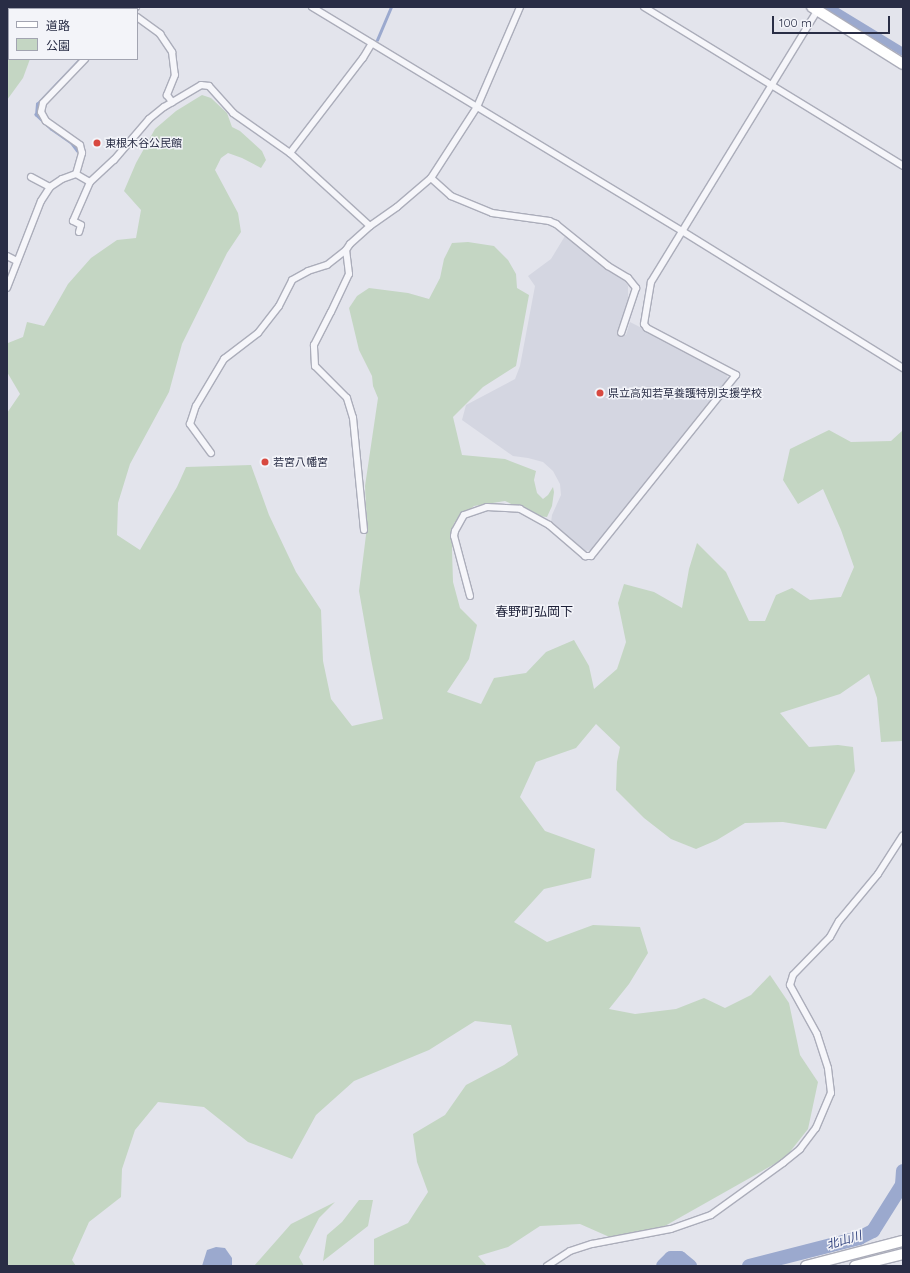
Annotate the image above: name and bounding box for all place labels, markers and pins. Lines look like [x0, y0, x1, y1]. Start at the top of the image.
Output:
place label: 東根木谷公民館 [105, 136, 182, 150]
marker: 東根木谷公民館 [92, 138, 102, 148]
place label: 県立高知若草養護特別支援学校 [608, 386, 762, 400]
marker: 県立高知若草養護特別支援学校 [595, 388, 605, 398]
place label: 若宮八幡宮 [273, 455, 328, 469]
marker: 若宮八幡宮 [260, 457, 270, 467]

